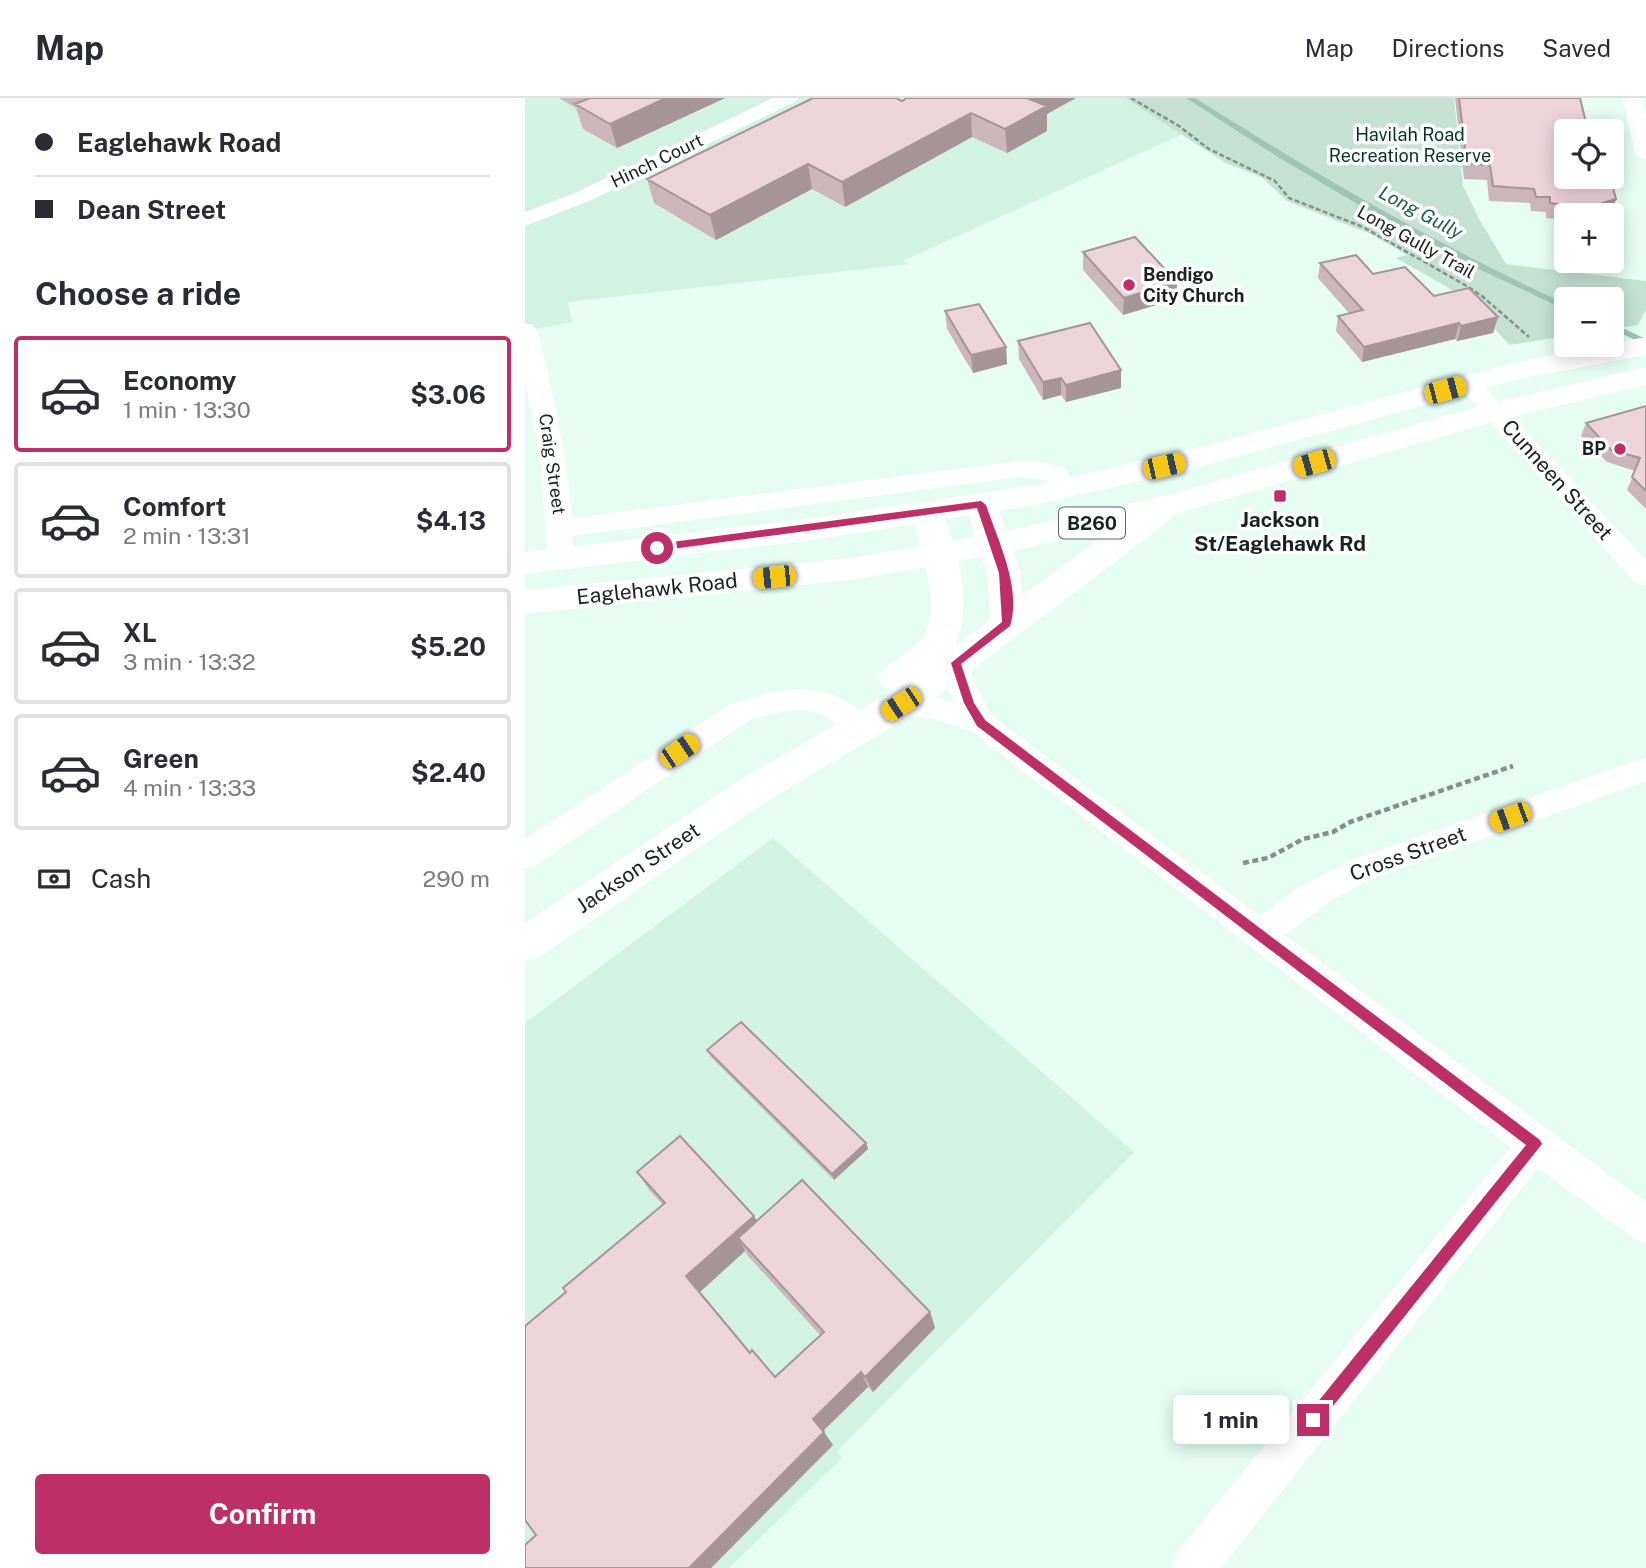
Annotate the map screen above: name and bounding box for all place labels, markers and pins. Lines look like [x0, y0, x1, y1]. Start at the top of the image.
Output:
place label: Bendigo City Church [1143, 264, 1245, 306]
marker: Bendigo City Church [1121, 277, 1137, 293]
place label: BP [1582, 438, 1606, 459]
marker: BP [1612, 441, 1628, 457]
marker: Jackson St/Eaglehawk Rd [1272, 488, 1288, 504]
place label: Jackson St/Eaglehawk Rd [1194, 507, 1366, 556]

